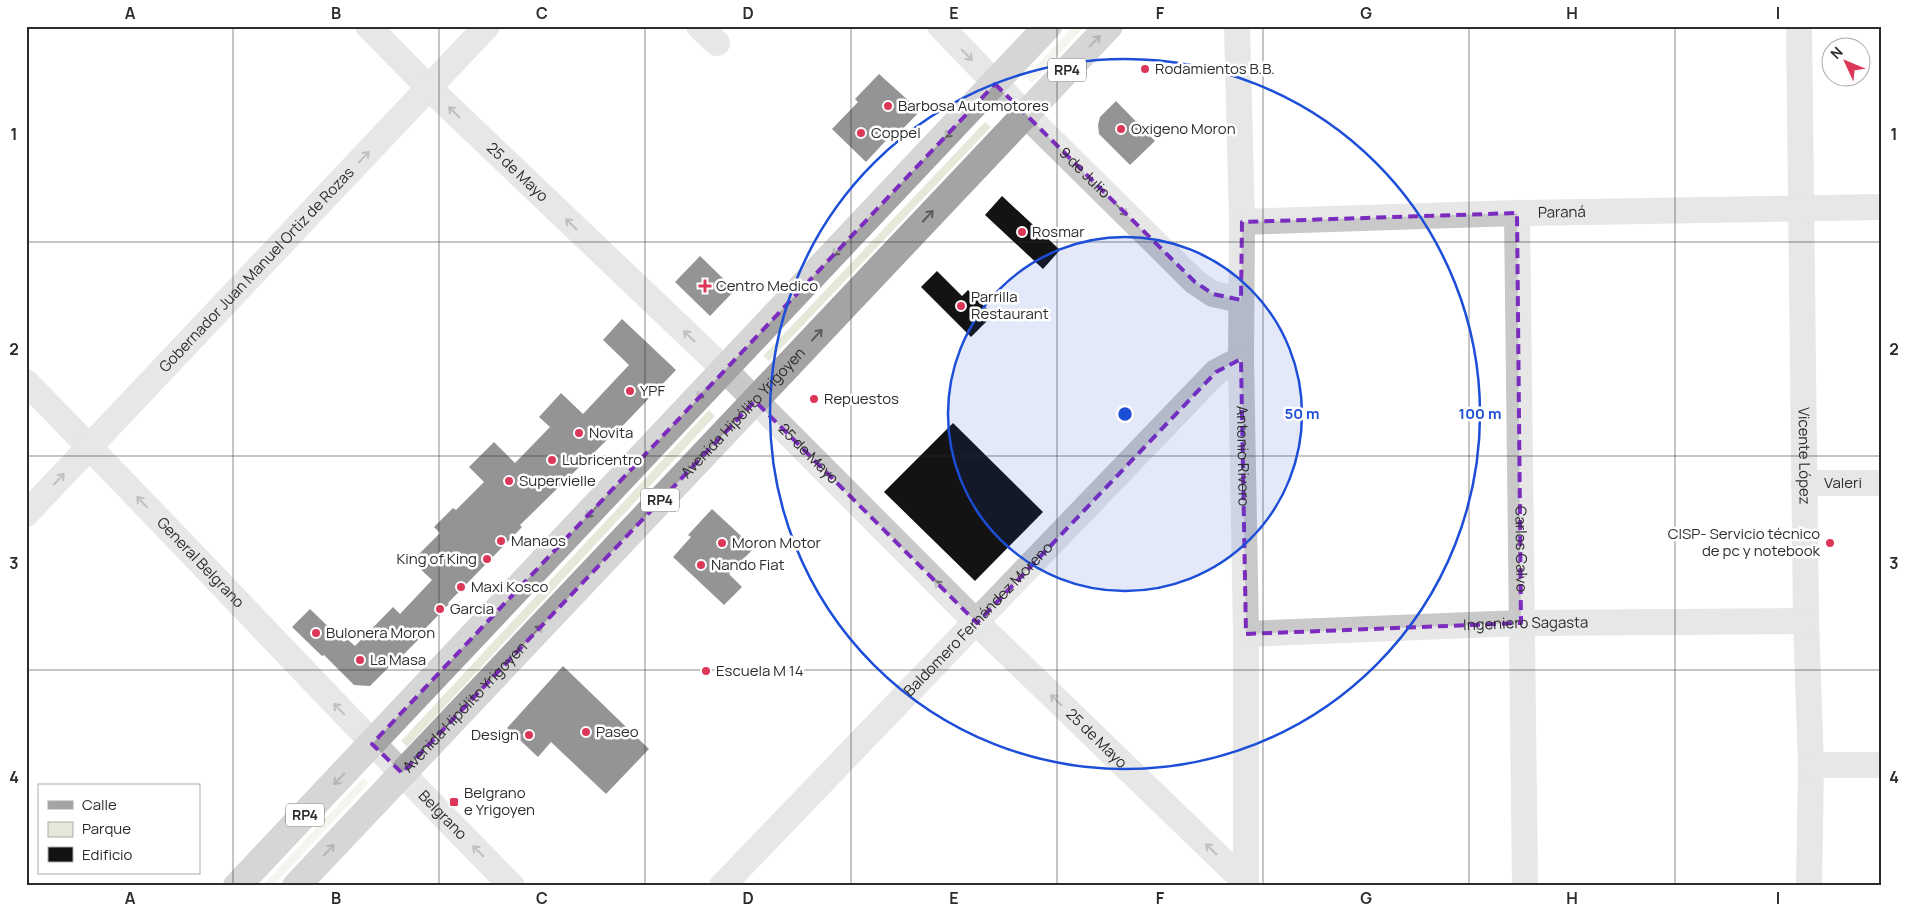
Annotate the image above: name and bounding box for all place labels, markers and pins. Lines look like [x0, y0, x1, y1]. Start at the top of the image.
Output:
place label: Rodamientos B.B. [1155, 58, 1275, 79]
marker: Rodamientos B.B. [1139, 63, 1151, 75]
place label: Barbosa Automotores [898, 95, 1049, 116]
marker: Barbosa Automotores [882, 100, 894, 112]
place label: Oxigeno Moron [1131, 118, 1236, 139]
place label: Coppel [871, 122, 921, 143]
marker: Oxigeno Moron [1115, 123, 1127, 135]
marker: Coppel [855, 127, 867, 139]
place label: Rosmar [1032, 221, 1085, 242]
marker: Rosmar [1016, 226, 1028, 238]
place label: Centro Medico [716, 275, 818, 296]
marker: Centro Medico [698, 279, 712, 293]
place label: Parrilla Restaurant [971, 286, 1049, 324]
marker: Parrilla Restaurant [955, 300, 967, 312]
place label: YPF [640, 380, 665, 401]
marker: YPF [624, 385, 636, 397]
place label: Repuestos [824, 388, 899, 409]
marker: Repuestos [808, 393, 820, 405]
centre of rings [1116, 405, 1134, 423]
place label: Novita [589, 422, 633, 443]
marker: Novita [573, 427, 585, 439]
place label: Lubricentro [562, 449, 642, 470]
marker: Lubricentro [546, 454, 558, 466]
place label: Supervielle [519, 470, 596, 491]
marker: Supervielle [503, 475, 515, 487]
place label: CISP- Servicio técnico de pc y notebook [1668, 523, 1821, 561]
place label: Manaos [511, 530, 566, 551]
place label: Moron Motor [732, 532, 822, 553]
marker: Manaos [495, 535, 507, 547]
marker: Moron Motor [716, 537, 728, 549]
marker: CISP- Servicio técnico de pc y notebook [1824, 537, 1836, 549]
place label: King of King [396, 548, 477, 569]
marker: King of King [481, 553, 493, 565]
place label: Nando Fiat [711, 554, 785, 575]
marker: Nando Fiat [695, 559, 707, 571]
place label: Maxi Kosco [471, 576, 548, 597]
marker: Maxi Kosco [455, 581, 467, 593]
place label: Garcia [450, 598, 494, 619]
marker: Garcia [434, 603, 446, 615]
place label: Bulonera Moron [326, 622, 435, 643]
marker: Bulonera Moron [310, 627, 322, 639]
place label: La Masa [370, 649, 426, 670]
marker: La Masa [354, 654, 366, 666]
place label: Escuela M 14 [716, 660, 804, 681]
marker: Escuela M 14 [700, 665, 712, 677]
place label: Paseo [596, 721, 639, 742]
place label: Design [471, 724, 519, 745]
marker: Paseo [580, 726, 592, 738]
marker: Design [523, 729, 535, 741]
place label: Belgrano e Yrigoyen [464, 782, 535, 820]
marker: Belgrano e Yrigoyen [448, 796, 460, 808]

